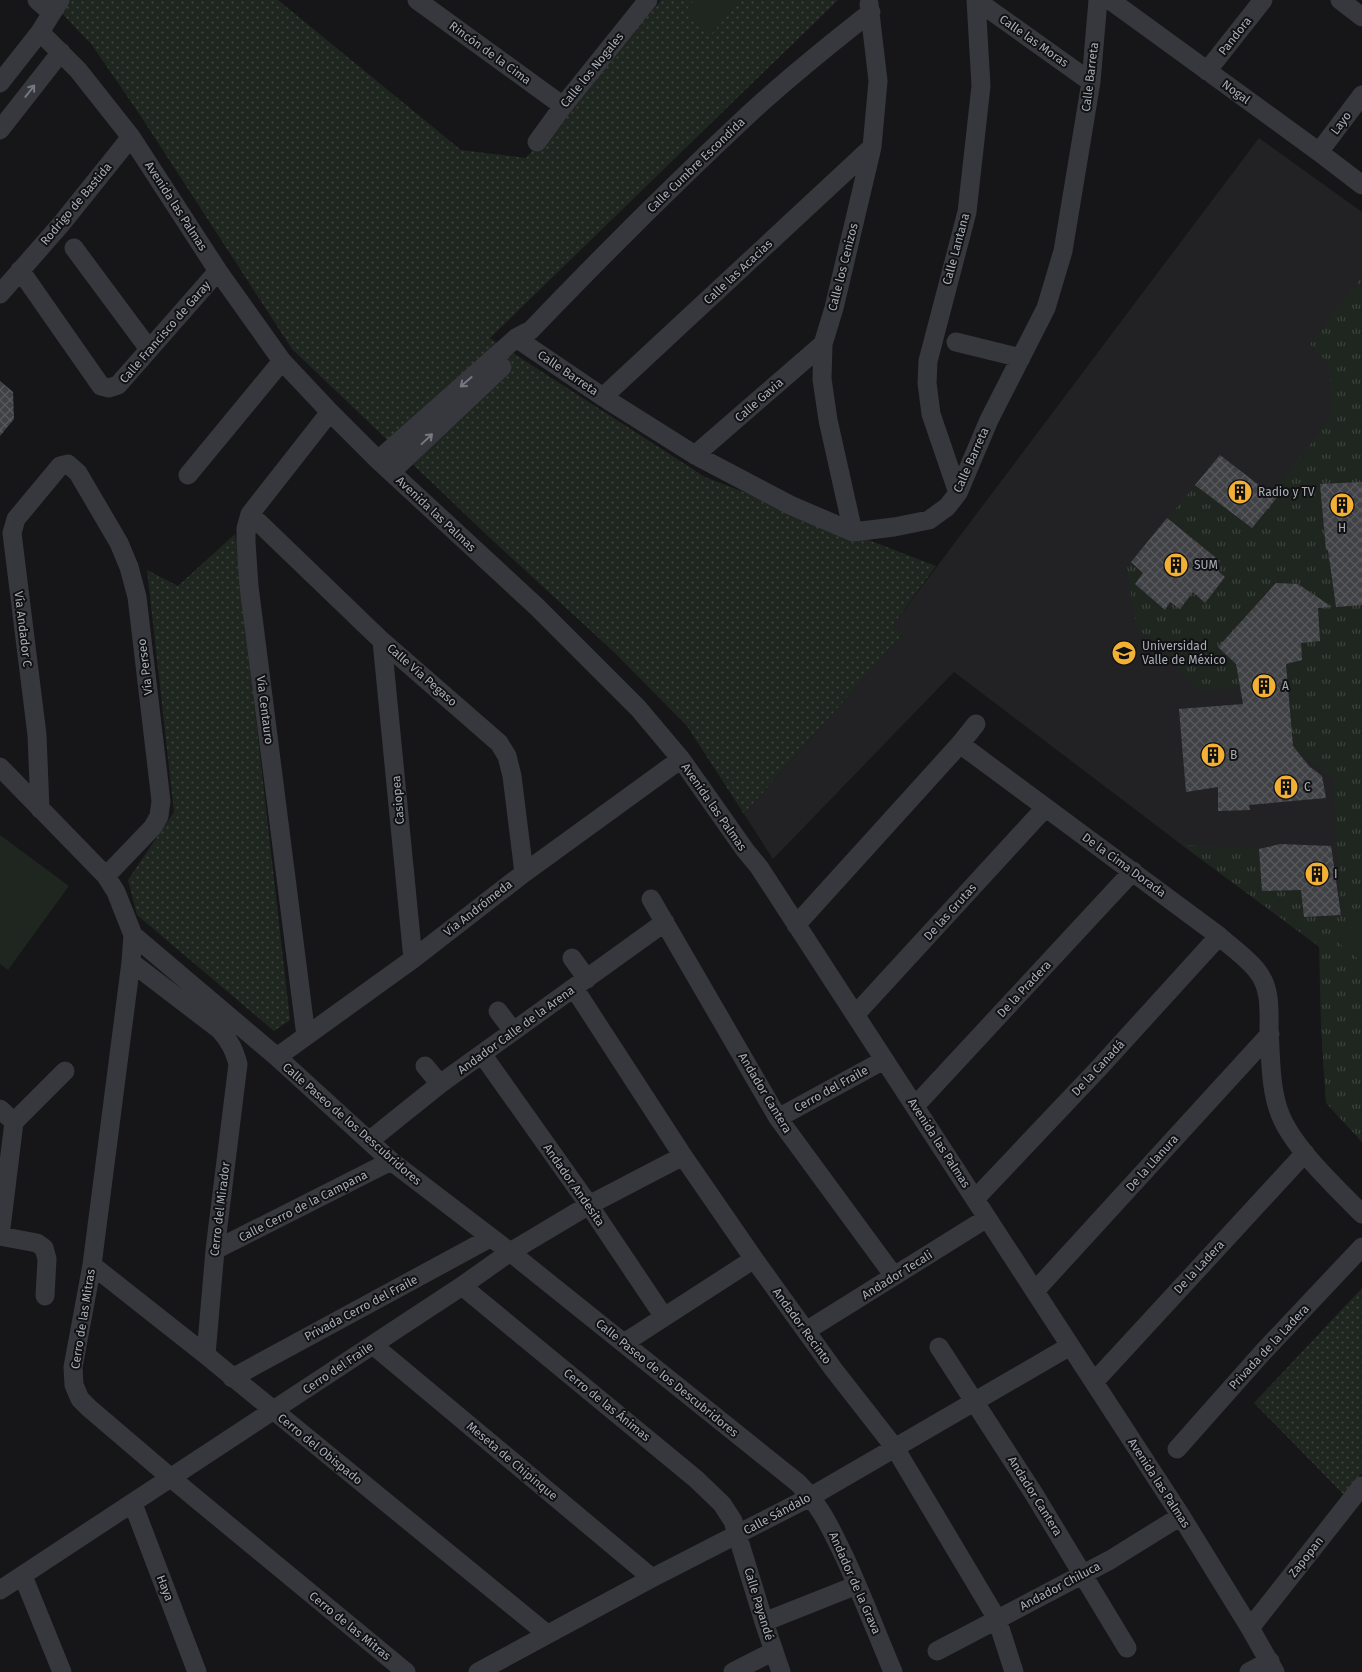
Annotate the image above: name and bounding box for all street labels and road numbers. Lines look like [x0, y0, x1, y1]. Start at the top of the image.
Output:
street label: Calle las Moras [997, 12, 1071, 70]
street label: Pandora [1216, 14, 1254, 58]
street label: Rincón de la Cima [446, 19, 534, 87]
street label: Calle los Nogales [558, 29, 627, 110]
street label: Calle Barreta [1079, 42, 1101, 112]
street label: Nogal [1219, 77, 1253, 107]
street label: Layo [1328, 109, 1354, 137]
street label: Calle Cumbre Escondida [644, 115, 748, 215]
street label: Avenida las Palmas [142, 159, 210, 254]
street label: Rodrigo de Bastida [37, 160, 115, 248]
street label: Calle Lantana [940, 212, 972, 286]
street label: Calle los Cenizos [825, 221, 861, 312]
street label: Calle las Acacias [701, 236, 775, 307]
street label: Calle Francisco de Garay [117, 278, 213, 386]
street label: Calle Barreta [535, 348, 601, 398]
street label: Calle Gavia [732, 375, 786, 425]
street label: Calle Barreta [950, 425, 992, 495]
street label: Avenida las Palmas [393, 473, 479, 555]
street label: Vía Andador C [11, 590, 35, 668]
street label: Vía Perseo [135, 638, 155, 696]
street label: Calle Vía Pegaso [384, 641, 460, 709]
street label: Vía Centauro [254, 675, 276, 745]
street label: Avenida las Palmas [679, 760, 750, 854]
street label: Casiopea [389, 775, 407, 825]
street label: De la Cima Dorada [1079, 830, 1169, 900]
street label: Vía Andrómeda [441, 877, 515, 939]
street label: De las Grutas [921, 880, 979, 943]
street label: De la Pradera [994, 958, 1054, 1020]
street label: Andador Calle de la Arena [455, 983, 577, 1077]
street label: De la Canadá [1069, 1037, 1127, 1099]
street label: Andador Cantera [736, 1050, 794, 1136]
street label: Calle Paseo de los Descubridores [280, 1060, 424, 1188]
street label: Cerro del Fraile [792, 1063, 870, 1115]
street label: Avenida las Palmas [905, 1096, 973, 1191]
street label: De la Llanura [1123, 1132, 1181, 1194]
street label: Andador Andesita [540, 1141, 608, 1229]
street label: Cerro del Mirador [207, 1161, 233, 1257]
street label: Calle Cerro de la Campana [236, 1167, 370, 1245]
street label: De la Ladera [1171, 1238, 1227, 1296]
street label: Andador Tecali [859, 1248, 935, 1302]
street label: Cerro de las Mitras [68, 1268, 98, 1370]
street label: Privada Cerro del Fraile [302, 1272, 420, 1344]
street label: Andador Recinto [770, 1285, 834, 1367]
street label: Privada de la Ladera [1226, 1302, 1312, 1392]
street label: Calle Paseo de los Descubridores [593, 1316, 741, 1440]
street label: Cerro del Fraile [300, 1339, 376, 1397]
street label: Cerro de las Ánimas [561, 1365, 654, 1444]
street label: Cerro del Obispado [275, 1411, 365, 1487]
street label: Meseta de Chipinque [464, 1419, 560, 1503]
street label: Avenida las Palmas [1125, 1436, 1193, 1531]
street label: Andador Cantera [1005, 1454, 1065, 1538]
street label: Calle Sándalo [741, 1490, 813, 1538]
street label: Andador de la Grava [826, 1530, 884, 1636]
street label: Zapopan [1286, 1534, 1326, 1580]
street label: Andador Chiluca [1017, 1559, 1103, 1613]
street label: Calle Payandé [741, 1566, 777, 1642]
street label: Haya [154, 1573, 176, 1603]
street label: Cerro de las Mitras [306, 1589, 394, 1663]

